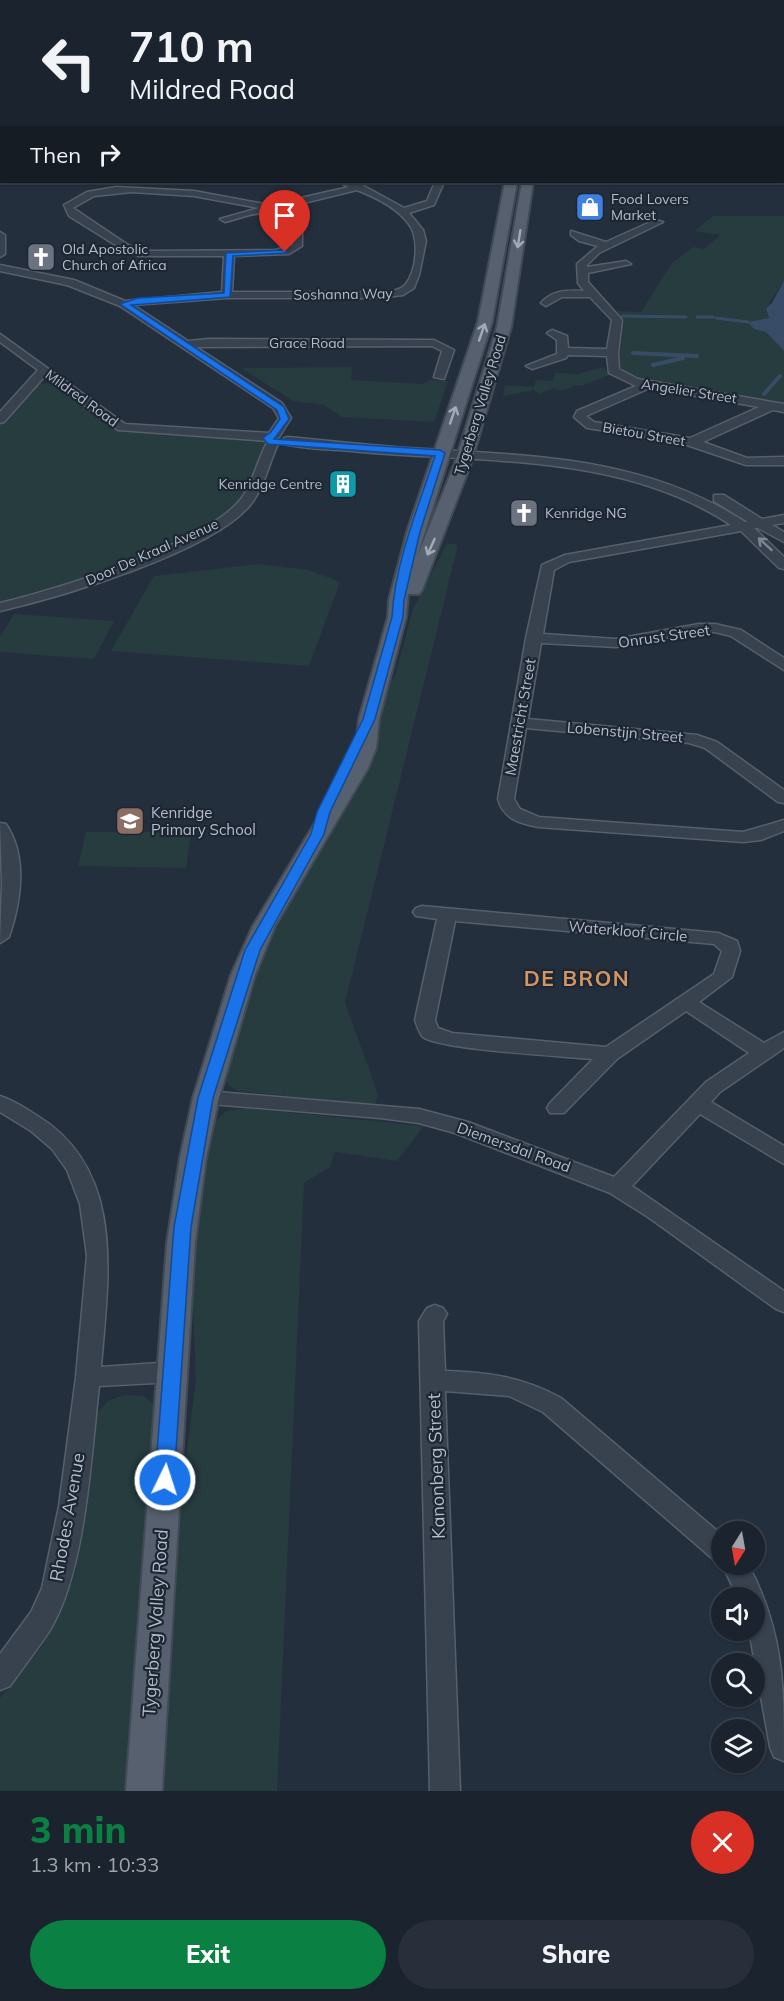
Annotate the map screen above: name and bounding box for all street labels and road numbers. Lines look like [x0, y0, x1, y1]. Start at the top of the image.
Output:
street label: Soshanna Way [293, 284, 393, 304]
street label: Tygerberg Valley Road [450, 333, 510, 477]
street label: Grace Road [269, 334, 345, 352]
street label: Mildred Road [42, 365, 122, 431]
street label: Angelier Street [640, 375, 738, 407]
street label: Bietou Street [601, 418, 687, 450]
street label: Door De Kraal Avenue [83, 515, 221, 589]
street label: Onrust Street [617, 620, 711, 652]
street label: Maestricht Street [500, 657, 540, 777]
street label: Lobenstijn Street [566, 717, 684, 747]
street label: Waterkloof Circle [568, 916, 688, 946]
street label: Diemersdal Road [455, 1118, 573, 1176]
street label: Kanonberg Street [422, 1393, 450, 1539]
street label: Rhodes Avenue [44, 1451, 90, 1583]
street label: Tygerberg Valley Road [137, 1529, 173, 1717]

